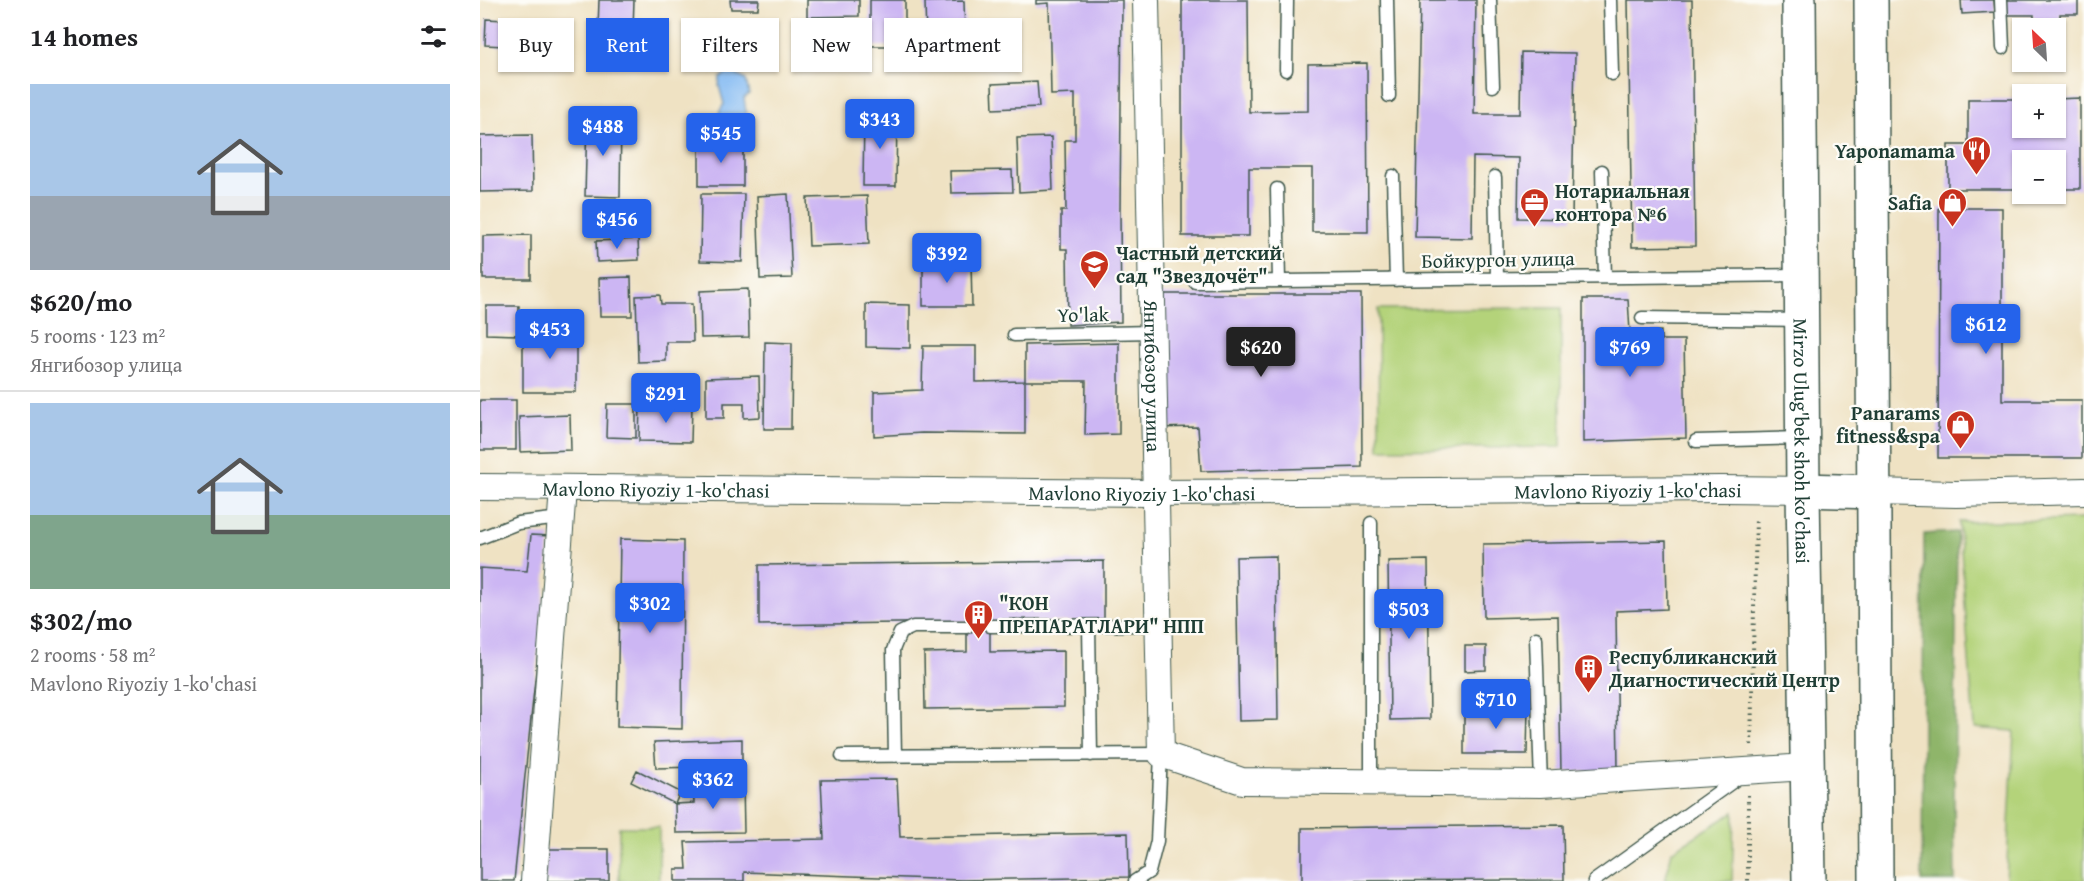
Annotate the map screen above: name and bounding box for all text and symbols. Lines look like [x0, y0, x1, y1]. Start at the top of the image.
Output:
text: 14 homes [30, 17, 138, 56]
chip: Buy [498, 18, 574, 72]
chip: Rent [586, 18, 669, 72]
chip: Filters [681, 18, 779, 72]
chip: New [791, 18, 872, 72]
chip: Apartment [884, 18, 1022, 72]
north arrow [2012, 18, 2066, 72]
map controls [2012, 18, 2066, 204]
icon: filters [417, 20, 450, 53]
button: + [2012, 84, 2066, 138]
pin: $343 [844, 99, 916, 150]
text: $343 [859, 104, 901, 133]
pin: $488 [567, 106, 639, 157]
text: $488 [582, 111, 624, 140]
pin: $545 [685, 113, 757, 164]
text: $545 [700, 118, 742, 147]
icon: home [186, 123, 294, 231]
restaurant icon: Yaponamama [1960, 134, 1992, 176]
place label: Yaponamama [1835, 136, 1956, 165]
button: − [2012, 150, 2066, 204]
place label: Нотариальная контора №6 [1555, 176, 1690, 228]
office icon: Нотариальная контора №6 [1518, 186, 1550, 228]
shop icon: Safia [1937, 186, 1969, 228]
place label: Safia [1888, 188, 1933, 217]
pin: $456 [581, 199, 653, 250]
text: $456 [596, 204, 638, 233]
pin: $392 [911, 233, 983, 284]
text: $392 [926, 238, 968, 267]
place label: Частный детский сад "Звездочёт" [1116, 238, 1283, 290]
street label: Бойкургон улица [1421, 243, 1575, 275]
school or university icon: Частный детский сад "Звездочёт" [1079, 248, 1111, 290]
text: $620/mo [30, 282, 132, 321]
street label: Янгибозор улица [1137, 298, 1170, 453]
street label: Yo'lak [1057, 299, 1110, 329]
pin: $612 [1950, 304, 2022, 355]
pin: $453 [514, 309, 586, 360]
text: $612 [1965, 309, 2007, 338]
text: $453 [529, 314, 571, 343]
street label: Mirzo Ulug'bek shoh ko'chasi [1787, 318, 1819, 564]
text: 5 rooms · 123 m² [30, 321, 165, 350]
pin: $620 [1225, 327, 1297, 378]
pin: $769 [1594, 327, 1666, 378]
text: $620 [1240, 332, 1282, 361]
text: $769 [1609, 332, 1651, 361]
text: Янгибозор улица [30, 350, 182, 379]
pin: $291 [630, 373, 702, 424]
text: $291 [645, 378, 687, 407]
place label: Panarams fitness&spa [1836, 398, 1941, 450]
shop icon: Panarams fitness&spa [1945, 408, 1977, 450]
icon: home [186, 442, 294, 550]
street label: Mavlono Riyoziy 1-ko'chasi [542, 473, 770, 504]
street label: Mavlono Riyoziy 1-ko'chasi [1514, 474, 1742, 505]
street label: Mavlono Riyoziy 1-ko'chasi [1028, 477, 1256, 508]
pin: $302 [614, 583, 686, 634]
text: $302 [629, 588, 671, 617]
place label: "КОН ПРЕПАРАТЛАРИ" НПП [999, 588, 1204, 640]
pin: $503 [1373, 589, 1445, 640]
text: $503 [1388, 594, 1430, 623]
building icon: "КОН ПРЕПАРАТЛАРИ" НПП [962, 598, 994, 640]
text: $302/mo [30, 601, 132, 640]
text: 2 rooms · 58 m² [30, 640, 156, 669]
place label: Республиканский Диагностический Центр [1608, 642, 1840, 694]
building icon: Республиканский Диагностический Центр [1572, 652, 1604, 694]
text: Mavlono Riyoziy 1-ko'chasi [30, 669, 257, 698]
pin: $710 [1460, 679, 1532, 730]
text: $710 [1475, 684, 1517, 713]
pin: $362 [677, 759, 749, 810]
text: $362 [692, 764, 734, 793]

